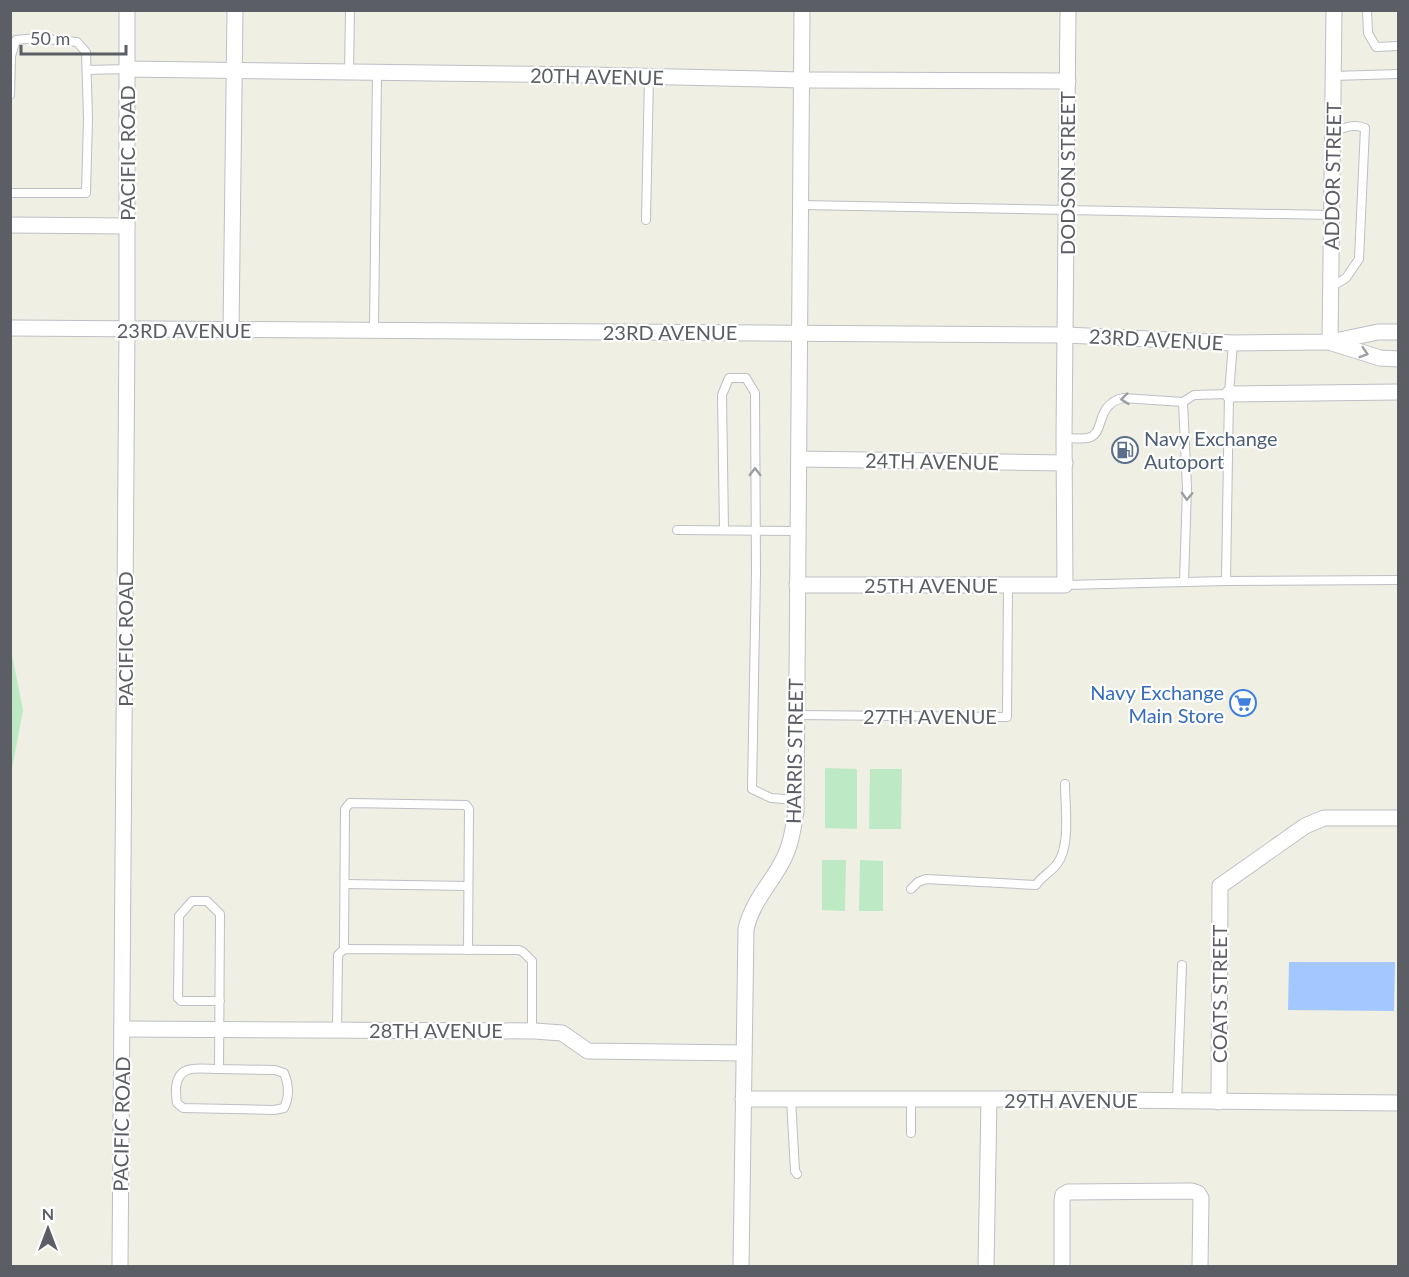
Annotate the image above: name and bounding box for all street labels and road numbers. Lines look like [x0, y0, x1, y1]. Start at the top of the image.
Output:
street label: 20TH AVENUE [530, 63, 664, 89]
street label: PACIFIC ROAD [115, 85, 139, 221]
street label: DODSON STREET [1055, 91, 1079, 255]
street label: ADDOR STREET [1319, 102, 1345, 250]
street label: 23RD AVENUE [117, 318, 251, 342]
street label: 23RD AVENUE [603, 320, 737, 344]
street label: 23RD AVENUE [1088, 323, 1224, 355]
street label: 24TH AVENUE [865, 448, 999, 474]
street label: PACIFIC ROAD [113, 571, 137, 707]
street label: 25TH AVENUE [864, 573, 998, 597]
street label: HARRIS STREET [781, 678, 807, 824]
street label: 27TH AVENUE [863, 704, 997, 728]
street label: COATS STREET [1207, 924, 1231, 1063]
street label: 28TH AVENUE [369, 1018, 503, 1042]
street label: PACIFIC ROAD [108, 1056, 134, 1192]
street label: 29TH AVENUE [1004, 1088, 1138, 1112]

